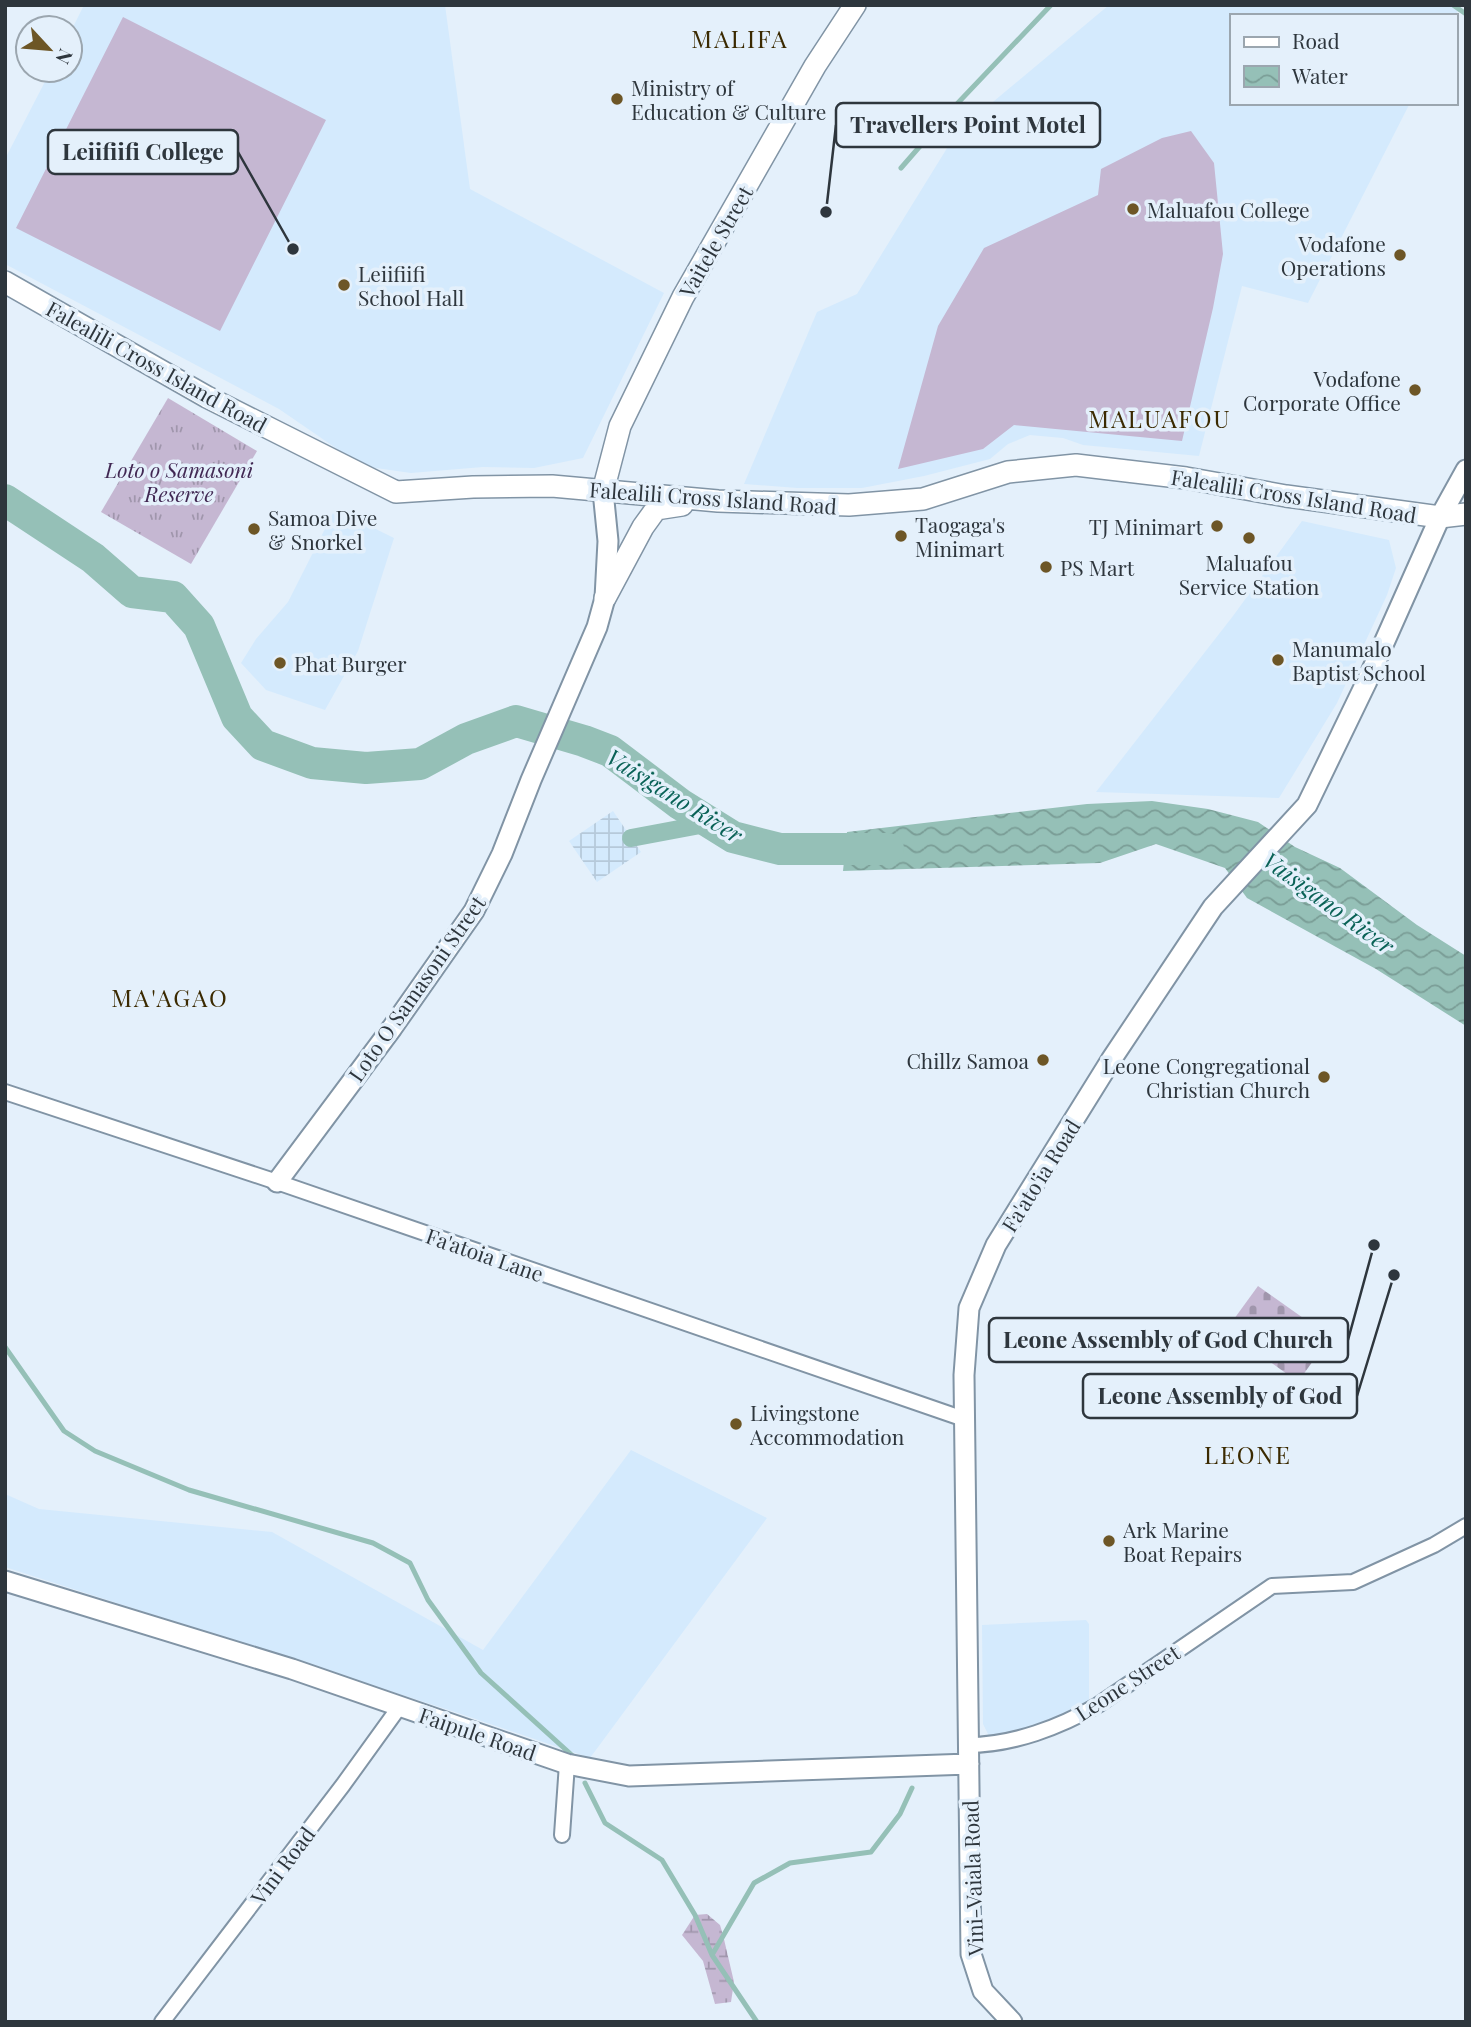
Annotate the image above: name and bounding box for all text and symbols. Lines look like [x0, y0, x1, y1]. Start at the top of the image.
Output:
north arrow [14, 14, 84, 84]
legend [1230, 14, 1457, 105]
district label: MALIFA [691, 22, 789, 54]
text: Road [1292, 26, 1340, 54]
text: N [50, 45, 80, 69]
text: Water [1291, 61, 1348, 89]
place label: Ministry of Education & Culture [631, 73, 826, 125]
marker: Ministry of Education & Culture [609, 91, 625, 107]
callout: Travellers Point Motel [836, 103, 1100, 147]
text: Travellers Point Motel [850, 108, 1086, 139]
callout: Leiifiifi College [48, 130, 238, 174]
text: Leiifiifi College [62, 135, 224, 166]
street label: Vaitele Street [671, 180, 759, 303]
place label: Maluafou College [1147, 195, 1310, 223]
marker: Maluafou College [1125, 201, 1141, 217]
place label: Vodafone Operations [1281, 229, 1386, 281]
marker: Vodafone Operations [1392, 247, 1408, 263]
place label: Leiifiifi School Hall [358, 259, 464, 311]
marker: Leiifiifi School Hall [336, 277, 352, 293]
street label: Falealili Cross Island Road [42, 294, 272, 438]
place label: Vodafone Corporate Office [1243, 364, 1401, 416]
marker: Vodafone Corporate Office [1407, 382, 1423, 398]
district label: MALUAFOU [1088, 402, 1232, 434]
park label: Loto o Samasoni Reserve [104, 455, 254, 507]
street label: Falealili Cross Island Road [1169, 462, 1419, 528]
street label: Falealili Cross Island Road [588, 474, 838, 520]
place label: Samoa Dive & Snorkel [268, 503, 377, 555]
place label: Taogaga's Minimart [915, 510, 1005, 562]
place label: TJ Minimart [1089, 512, 1204, 540]
marker: TJ Minimart [1209, 518, 1225, 534]
marker: Samoa Dive & Snorkel [246, 521, 262, 537]
marker: Taogaga's Minimart [893, 528, 909, 544]
marker: Maluafou Service Station [1241, 530, 1257, 546]
place label: Maluafou Service Station [1179, 548, 1320, 600]
place label: PS Mart [1060, 553, 1135, 581]
marker: PS Mart [1038, 559, 1054, 575]
place label: Manumalo Baptist School [1292, 634, 1426, 686]
place label: Phat Burger [294, 649, 407, 677]
marker: Manumalo Baptist School [1270, 652, 1286, 668]
marker: Phat Burger [272, 655, 288, 671]
water label: Vaisigano River [601, 741, 750, 850]
water label: Vaisigano River [1257, 844, 1402, 961]
street label: Loto O Samasoni Street [341, 889, 491, 1087]
district label: MA'AGAO [111, 981, 229, 1013]
place label: Chillz Samoa [906, 1046, 1030, 1074]
place label: Leone Congregational Christian Church [1103, 1051, 1311, 1103]
marker: Chillz Samoa [1035, 1052, 1051, 1068]
marker: Leone Congregational Christian Church [1316, 1069, 1332, 1085]
street label: Fa'ato'ia Road [994, 1113, 1086, 1237]
street label: Fa'atoia Lane [423, 1221, 547, 1287]
callout: Leone Assembly of God Church [989, 1318, 1348, 1362]
text: Leone Assembly of God Church [1003, 1323, 1333, 1354]
callout: Leone Assembly of God [1083, 1374, 1357, 1418]
text: Leone Assembly of God [1098, 1379, 1343, 1410]
place label: Livingstone Accommodation [749, 1398, 905, 1450]
marker: Livingstone Accommodation [728, 1416, 744, 1432]
district label: LEONE [1204, 1438, 1292, 1470]
place label: Ark Marine Boat Repairs [1122, 1515, 1242, 1567]
marker: Ark Marine Boat Repairs [1101, 1533, 1117, 1549]
street label: Leone Street [1069, 1637, 1185, 1726]
street label: Faipule Road [416, 1700, 540, 1766]
street label: Vini-Vaiala Road [955, 1800, 989, 1957]
street label: Vini Road [243, 1820, 320, 1910]

